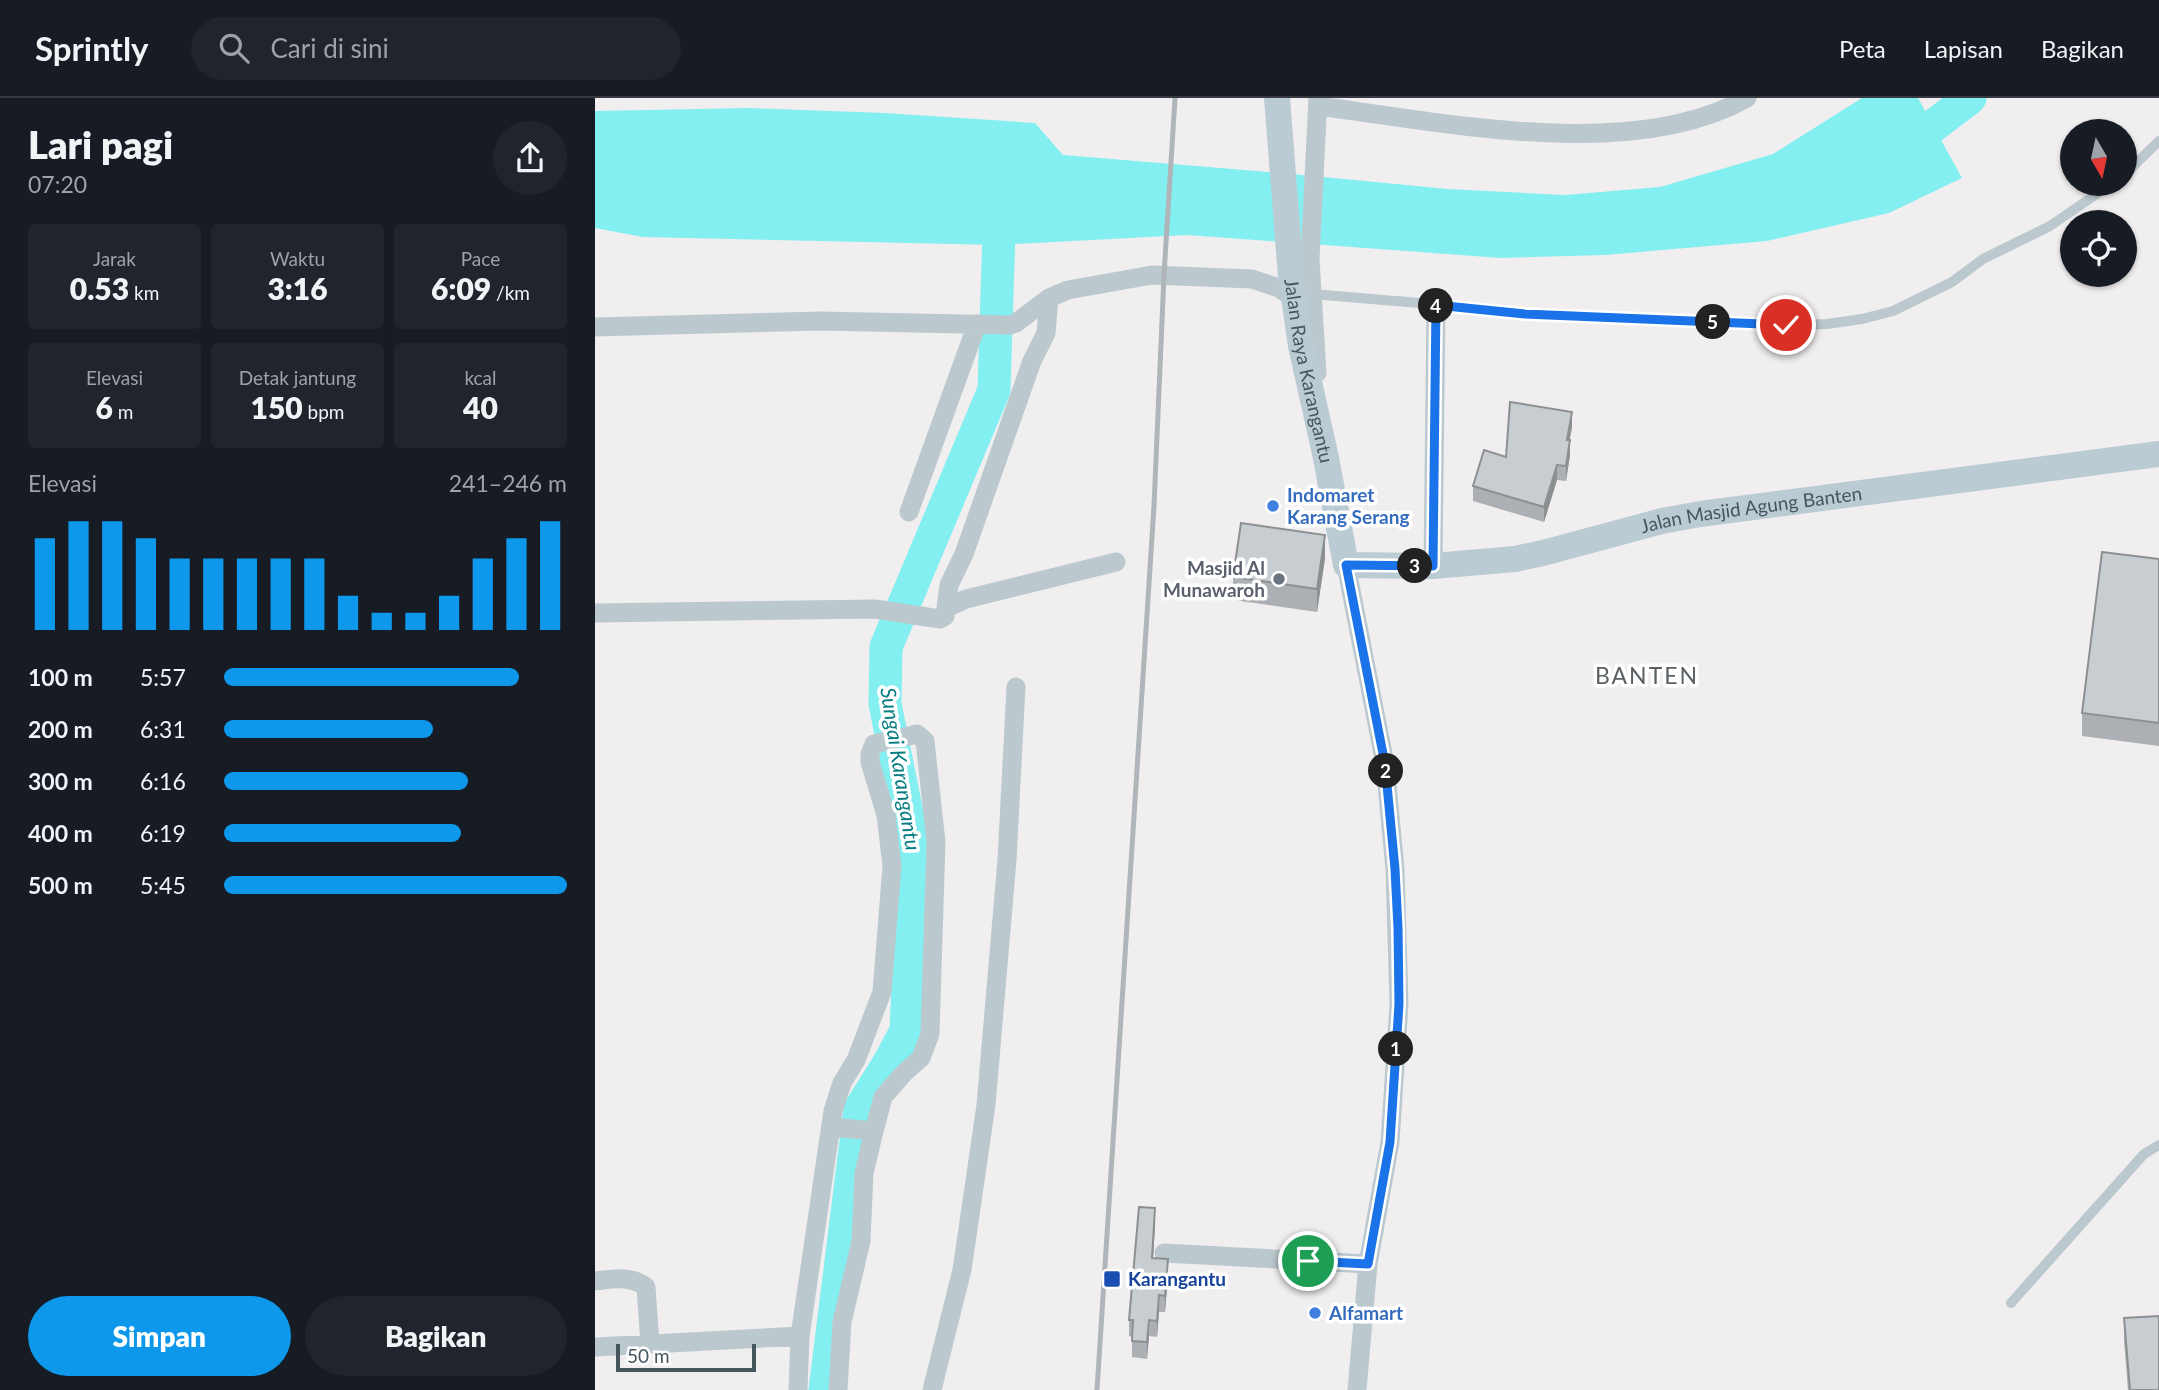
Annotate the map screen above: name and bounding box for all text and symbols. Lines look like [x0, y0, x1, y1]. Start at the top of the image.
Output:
search box [191, 17, 681, 80]
text: Sprintly [35, 28, 149, 68]
icon: search [215, 29, 253, 67]
text: Cari di sini [271, 32, 389, 64]
text: Peta [1839, 34, 1886, 63]
text: Lapisan [1924, 34, 2003, 63]
text: Bagikan [2041, 34, 2124, 63]
north arrow [2060, 119, 2137, 196]
map controls [2060, 119, 2137, 287]
text: Lari pagi [28, 121, 173, 167]
button: share [493, 121, 567, 195]
text: 07:20 [28, 170, 87, 198]
button: locate [2060, 210, 2137, 287]
text: Jarak [93, 247, 136, 270]
text: Waktu [270, 247, 325, 270]
text: Pace [461, 247, 500, 270]
text: 0.53 [70, 270, 129, 306]
text: 3:16 [267, 270, 328, 306]
text: 6:09 [431, 270, 491, 306]
street label: Jalan Raya Karangantu [1280, 277, 1339, 465]
text: km [129, 281, 159, 304]
text: /km [491, 281, 530, 304]
pin: 4 [1419, 288, 1453, 324]
text: 4 [1430, 294, 1441, 317]
pin [1756, 295, 1816, 355]
pin: 5 [1695, 304, 1731, 340]
icon: check [1767, 306, 1805, 344]
text: 5 [1707, 310, 1718, 333]
text: Elevasi [86, 366, 143, 389]
text: Detak jantung [239, 366, 356, 389]
text: kcal [464, 366, 497, 389]
text: 6 [96, 389, 113, 425]
text: 150 [251, 389, 303, 425]
text: 40 [463, 389, 498, 425]
text: m [113, 400, 133, 423]
text: bpm [303, 400, 344, 423]
text: Elevasi [28, 469, 97, 497]
text: 241–246 m [449, 469, 567, 497]
street label: Jalan Masjid Agung Banten [1638, 481, 1863, 537]
place label: Indomaret Karang Serang [1287, 483, 1410, 528]
marker: Indomaret Karang Serang [1265, 498, 1281, 514]
pin: 3 [1397, 548, 1433, 584]
text: 3 [1409, 554, 1420, 577]
place label: Masjid Al Munawaroh [1163, 556, 1265, 601]
marker: Masjid Al Munawaroh [1271, 571, 1287, 587]
district label: BANTEN [1595, 661, 1699, 689]
text: 100 m [28, 663, 93, 691]
text: 5:57 [140, 663, 186, 691]
water label: Sungai Karangantu [876, 685, 927, 852]
text: 200 m [28, 715, 93, 743]
text: 6:31 [140, 715, 186, 743]
pin: 2 [1369, 754, 1403, 788]
text: 2 [1380, 759, 1391, 782]
text: 300 m [28, 767, 93, 795]
text: 6:16 [140, 767, 186, 795]
text: 400 m [28, 819, 93, 847]
text: 6:19 [140, 819, 186, 847]
text: 500 m [28, 871, 93, 899]
text: 5:45 [140, 871, 186, 899]
pin: 1 [1379, 1032, 1413, 1066]
text: 1 [1390, 1037, 1401, 1060]
pin [1278, 1231, 1338, 1291]
icon: arrive [1289, 1242, 1327, 1280]
place label: Karangantu [1128, 1267, 1226, 1290]
marker: Karangantu [1102, 1269, 1122, 1289]
button: Simpan [28, 1296, 291, 1376]
button: Bagikan [305, 1296, 567, 1376]
place label: Alfamart [1328, 1301, 1403, 1324]
marker: Alfamart [1307, 1305, 1323, 1321]
scale bar [616, 1341, 756, 1373]
text: 50 m [627, 1344, 670, 1367]

